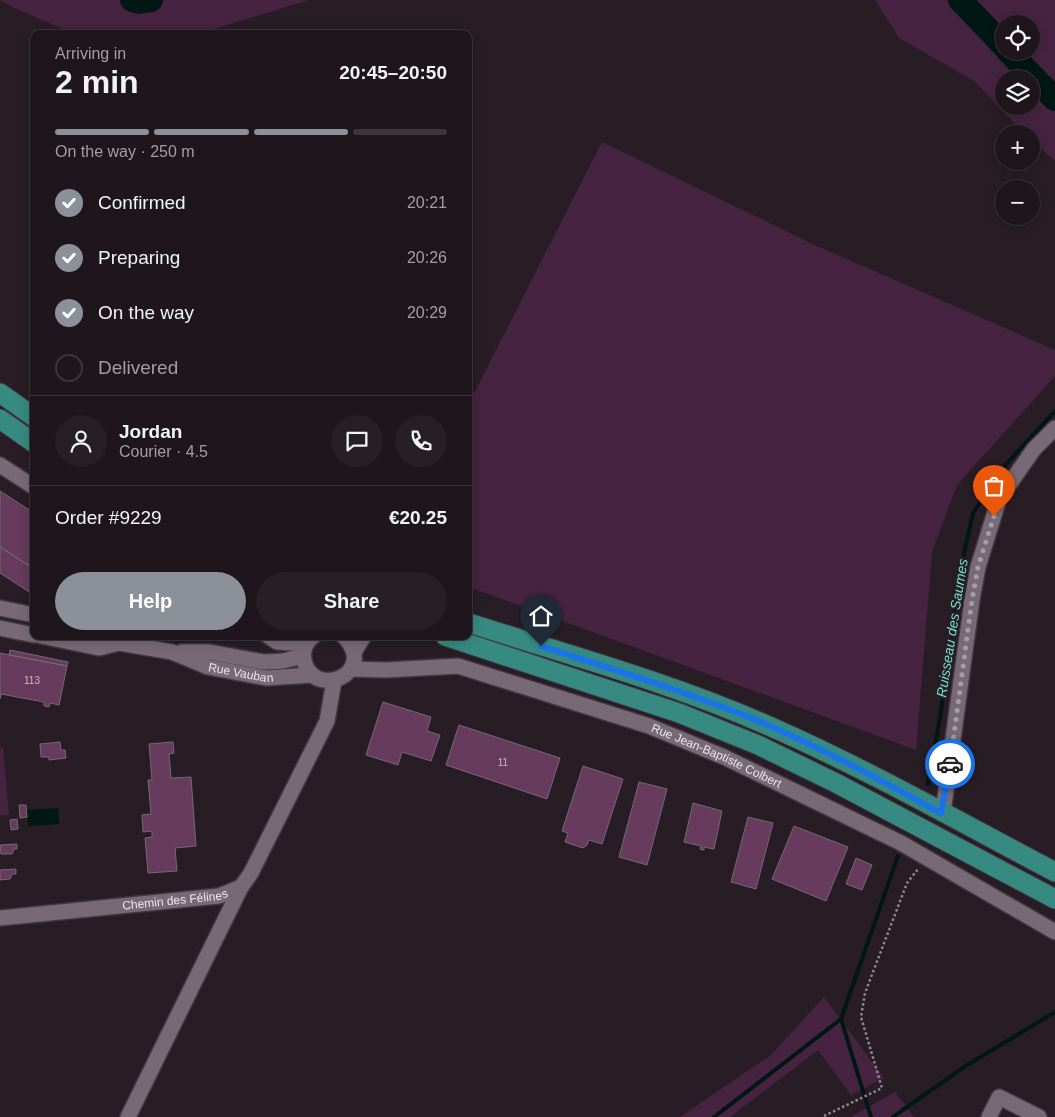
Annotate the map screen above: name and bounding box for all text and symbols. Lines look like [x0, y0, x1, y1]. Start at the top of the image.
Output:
map controls [995, 15, 1040, 225]
button: locate [995, 15, 1040, 60]
text: Arriving in [55, 45, 126, 62]
text: 20:45–20:50 [339, 62, 447, 83]
text: 2 min [55, 64, 139, 100]
button: layers [995, 70, 1040, 115]
button: + [995, 125, 1040, 170]
text: On the way · 250 m [55, 143, 195, 160]
button: − [995, 180, 1040, 225]
icon: check [55, 189, 83, 217]
text: Confirmed [98, 192, 186, 213]
text: 20:21 [407, 194, 447, 211]
icon: check [55, 244, 83, 272]
text: Preparing [98, 247, 180, 268]
text: 20:26 [407, 249, 447, 266]
icon: check [55, 299, 83, 327]
text: On the way [98, 302, 194, 323]
text: 20:29 [407, 304, 447, 321]
text: Delivered [98, 357, 178, 378]
button: person [55, 415, 107, 467]
button: chat [331, 415, 383, 467]
button: phone [395, 415, 447, 467]
text: Jordan [119, 421, 182, 442]
text: Courier · 4.5 [119, 443, 208, 460]
pin [973, 465, 1015, 516]
icon: bag [980, 472, 1008, 500]
text: Order #9229 [55, 507, 162, 528]
text: €20.25 [389, 507, 447, 528]
water label: Ruisseau des Saumes [933, 558, 971, 698]
button: Help [55, 572, 246, 630]
button: Share [256, 572, 447, 630]
pin [520, 595, 562, 646]
icon: home [527, 602, 555, 630]
street label: Rue Vauban [207, 660, 274, 685]
house number: 113 [24, 675, 40, 686]
street label: Rue Jean-Baptiste Colbert [649, 721, 784, 791]
courier [925, 739, 975, 789]
icon: car [936, 750, 964, 778]
house number: 11 [498, 757, 509, 768]
street label: Chemin des Félines [122, 886, 230, 913]

